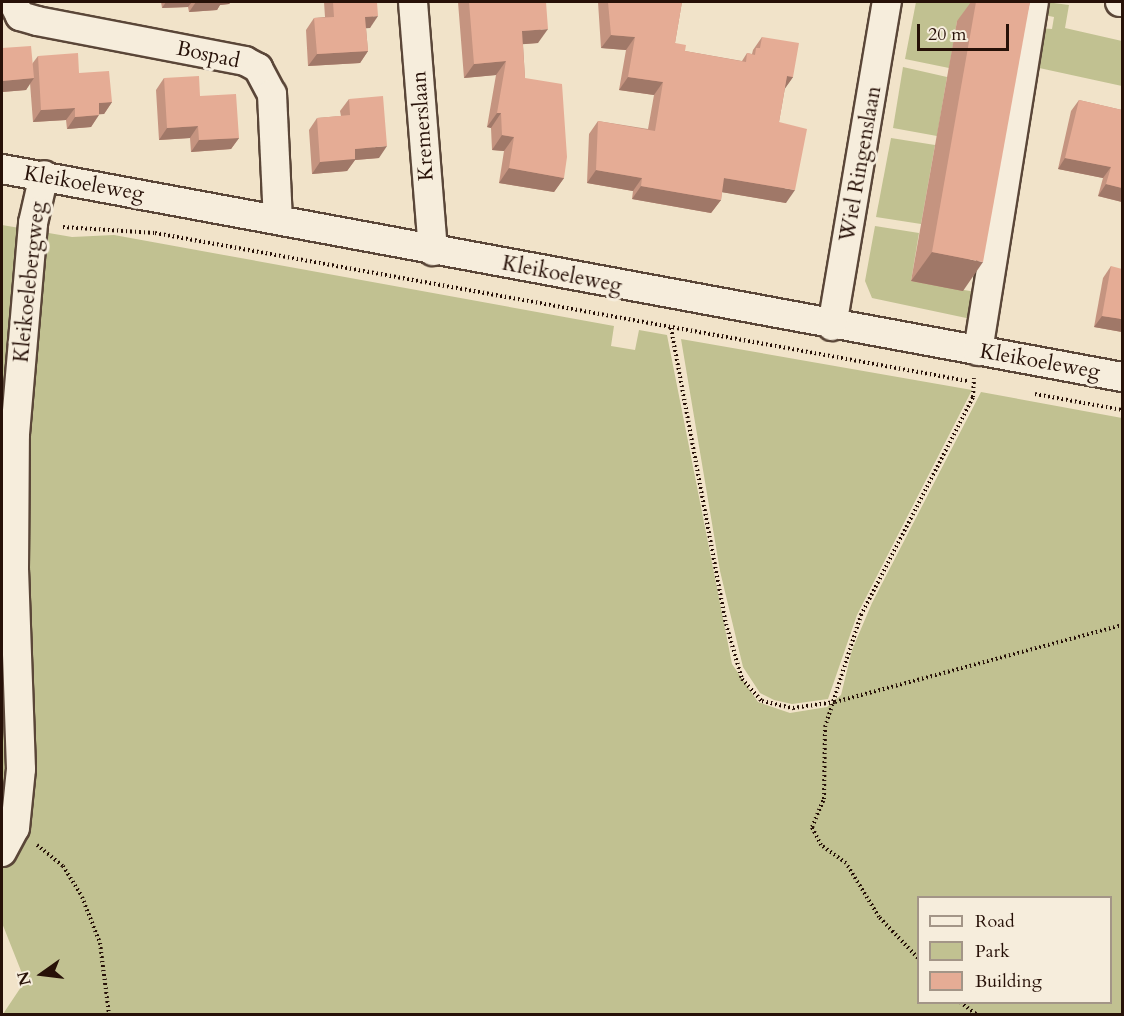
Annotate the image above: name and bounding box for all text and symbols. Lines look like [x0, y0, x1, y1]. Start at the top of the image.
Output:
scale bar [920, 12, 1012, 50]
text: 20 m [928, 22, 967, 47]
street label: Bospad [174, 36, 242, 74]
street label: Kremerslaan [407, 70, 439, 182]
street label: Wiel Ringenslaan [835, 84, 887, 244]
street label: Kleikoeleweg [22, 161, 146, 207]
street label: Kleikoelebergweg [9, 200, 51, 364]
street label: Kleikoeleweg [500, 251, 624, 299]
street label: Kleikoeleweg [978, 339, 1102, 385]
legend [917, 896, 1112, 1004]
text: Road [975, 909, 1015, 934]
text: Park [975, 939, 1010, 964]
north arrow [12, 944, 72, 1004]
text: N [12, 969, 37, 988]
text: Building [975, 969, 1042, 994]

